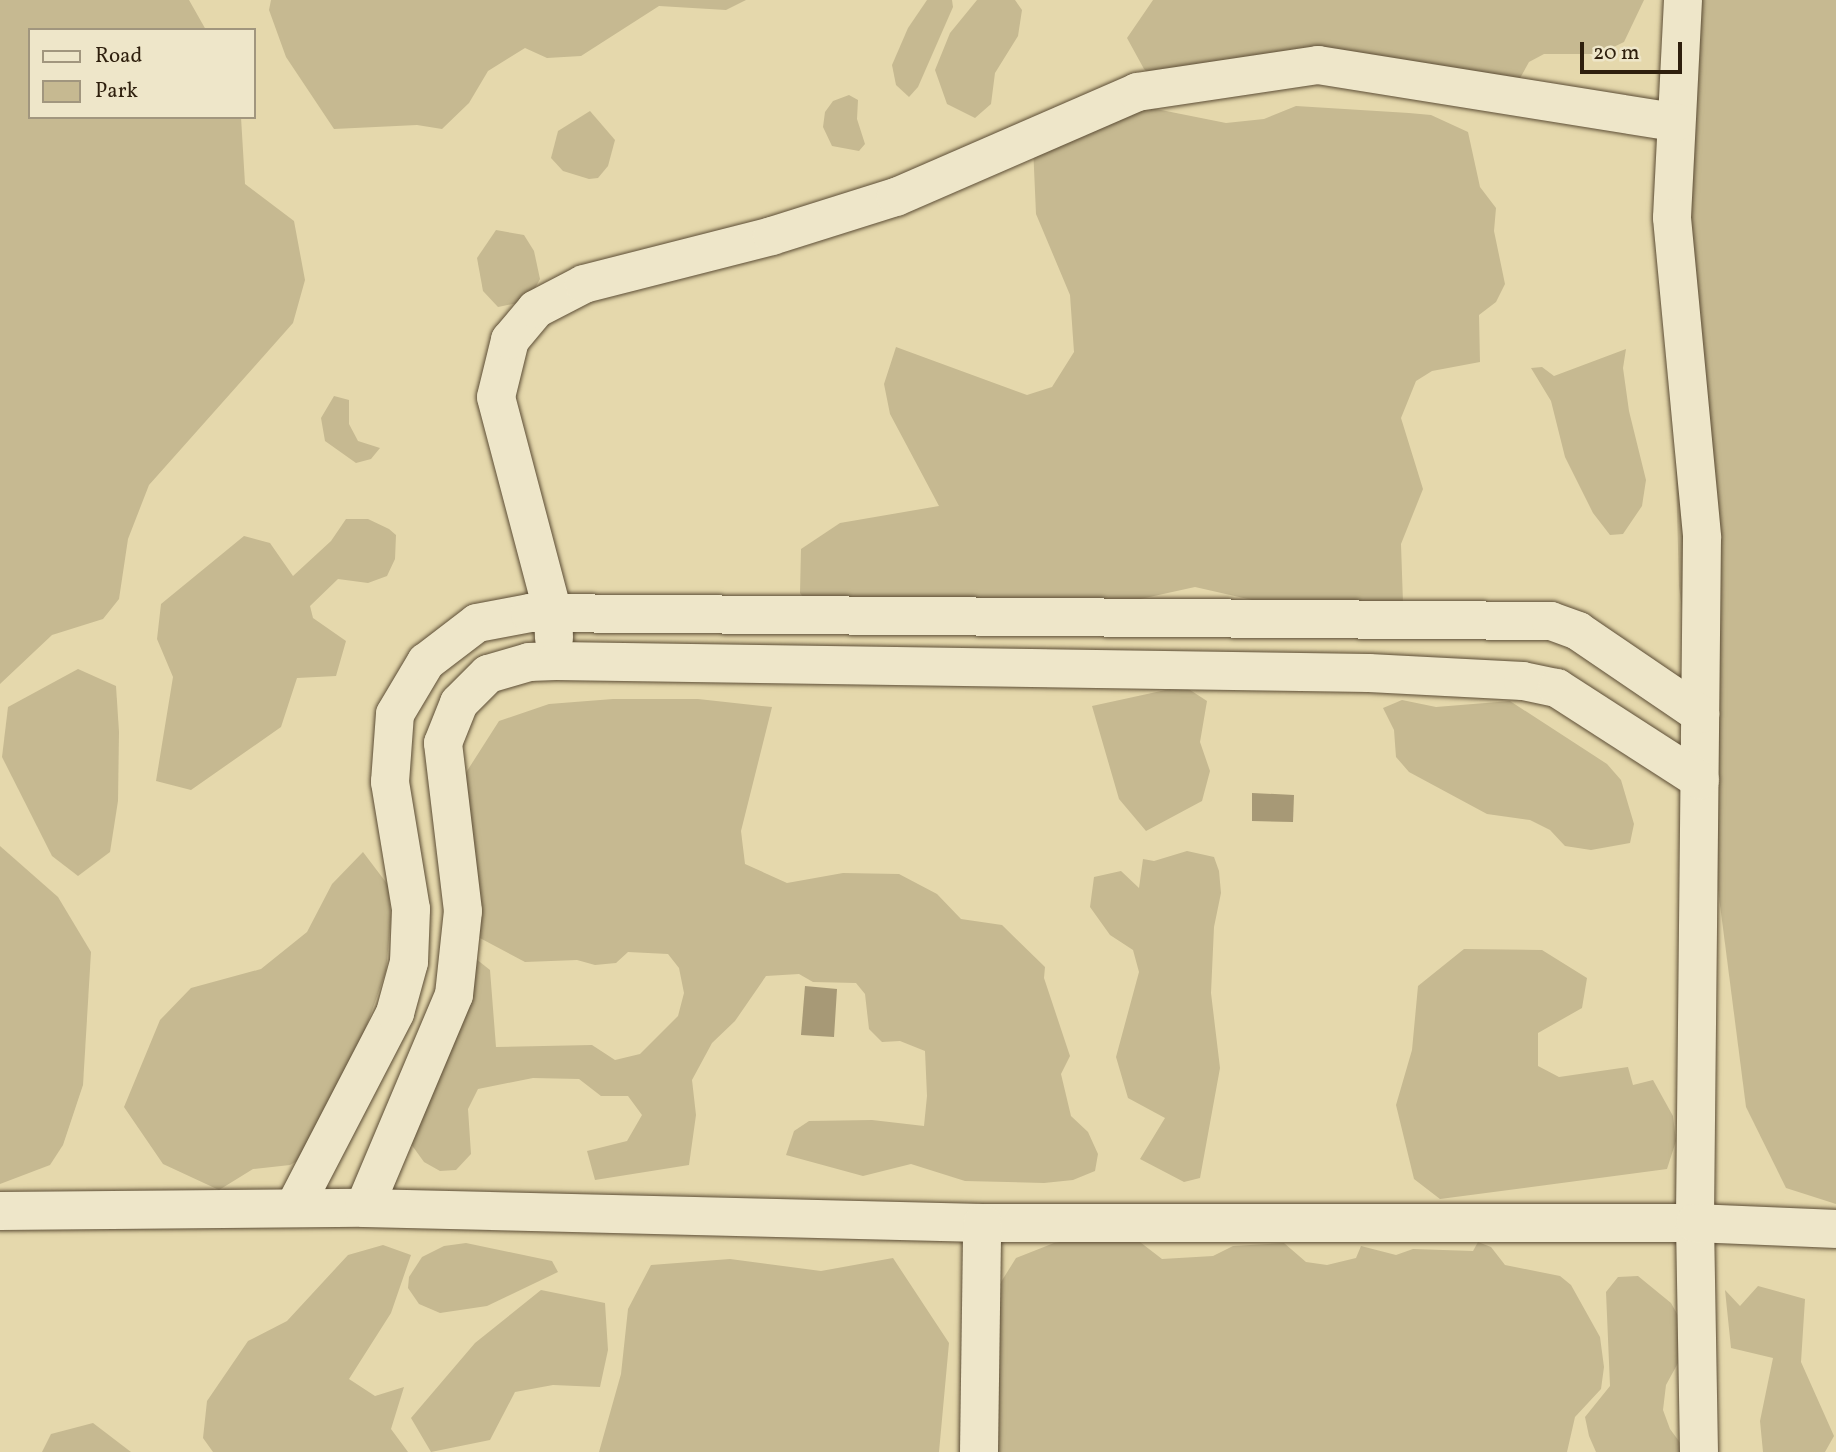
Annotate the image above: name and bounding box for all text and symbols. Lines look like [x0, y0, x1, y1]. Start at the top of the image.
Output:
legend [28, 28, 256, 119]
scale bar [1584, 28, 1686, 72]
text: 20 m [1593, 39, 1639, 68]
text: Road [95, 42, 142, 71]
text: Park [95, 77, 138, 106]

